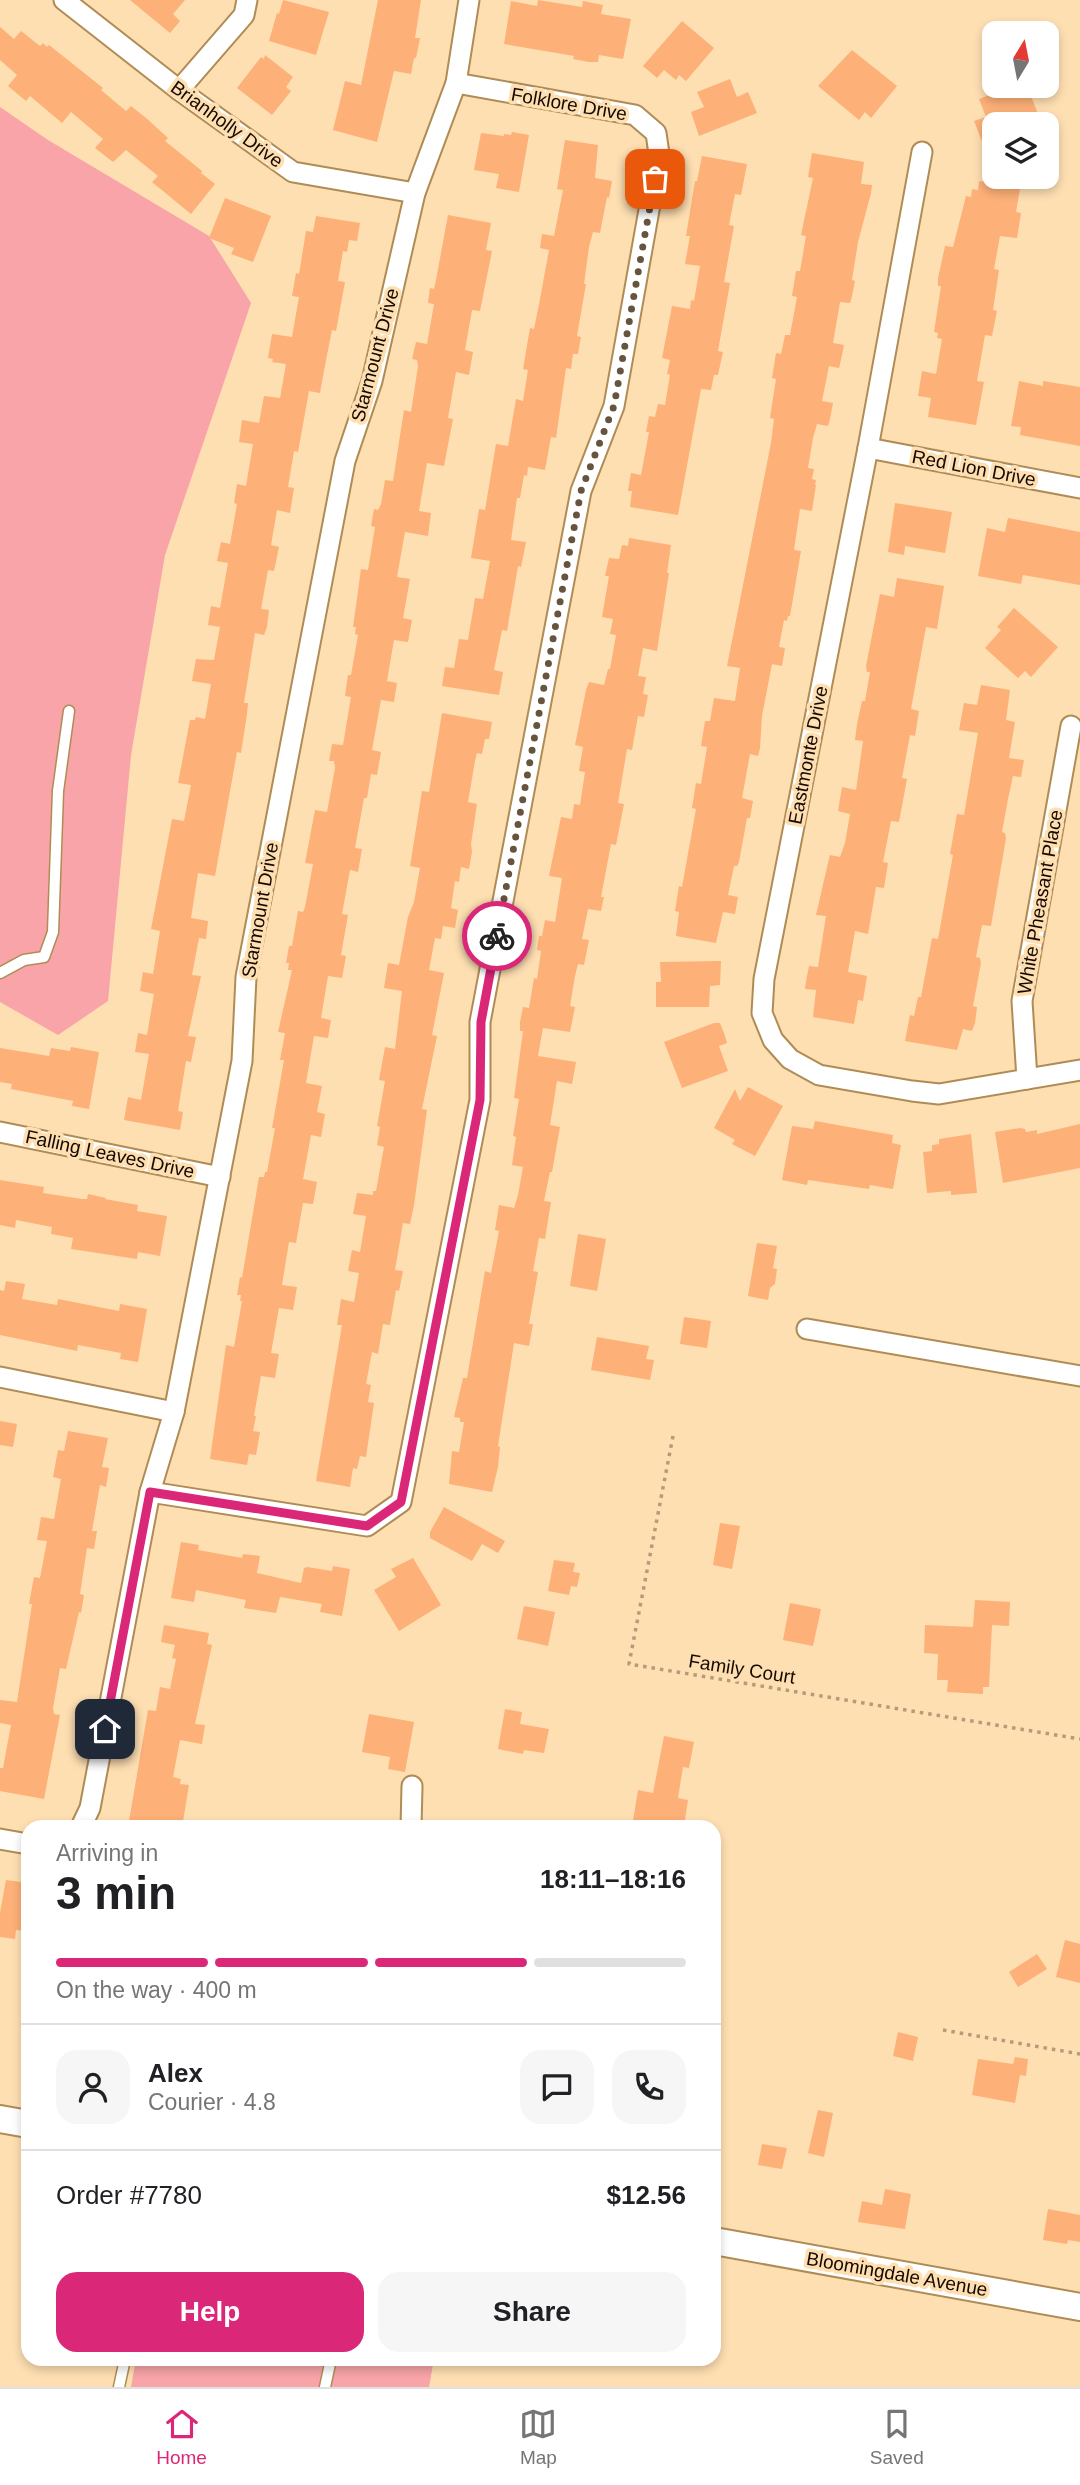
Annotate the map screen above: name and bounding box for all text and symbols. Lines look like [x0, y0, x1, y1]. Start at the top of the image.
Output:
north arrow [982, 21, 1059, 98]
map controls [982, 21, 1059, 189]
street label: Brianholly Drive [167, 76, 287, 172]
street label: Folklore Drive [509, 83, 629, 125]
button: layers [982, 112, 1059, 189]
pin [625, 149, 685, 209]
icon: bag [636, 160, 674, 198]
street label: Starmount Drive [347, 286, 403, 424]
street label: Red Lion Drive [910, 446, 1038, 490]
street label: Eastmonte Drive [784, 684, 832, 826]
street label: White Pheasant Place [1013, 808, 1067, 996]
street label: Starmount Drive [238, 841, 282, 979]
courier [462, 901, 532, 971]
icon: bike [478, 917, 516, 955]
street label: Falling Leaves Drive [24, 1126, 196, 1182]
street label: Family Court [687, 1650, 798, 1688]
pin [75, 1699, 135, 1759]
icon: home [86, 1710, 124, 1748]
text: Arriving in [56, 1840, 158, 1866]
text: 18:11–18:16 [540, 1864, 686, 1894]
text: 3 min [56, 1867, 176, 1919]
text: On the way · 400 m [56, 1977, 257, 2003]
button: person [56, 2050, 130, 2124]
button: chat [520, 2050, 594, 2124]
button: phone [612, 2050, 686, 2124]
text: Alex [148, 2058, 203, 2088]
text: Courier · 4.8 [148, 2089, 276, 2115]
text: Order #7780 [56, 2180, 202, 2210]
text: $12.56 [606, 2180, 686, 2210]
street label: Bloomingdale Avenue [805, 2248, 989, 2300]
button: Help [56, 2272, 364, 2352]
button: Share [378, 2272, 686, 2352]
tab: Home [156, 2405, 207, 2469]
tab: Map [519, 2405, 557, 2469]
tab: Saved [870, 2405, 924, 2469]

